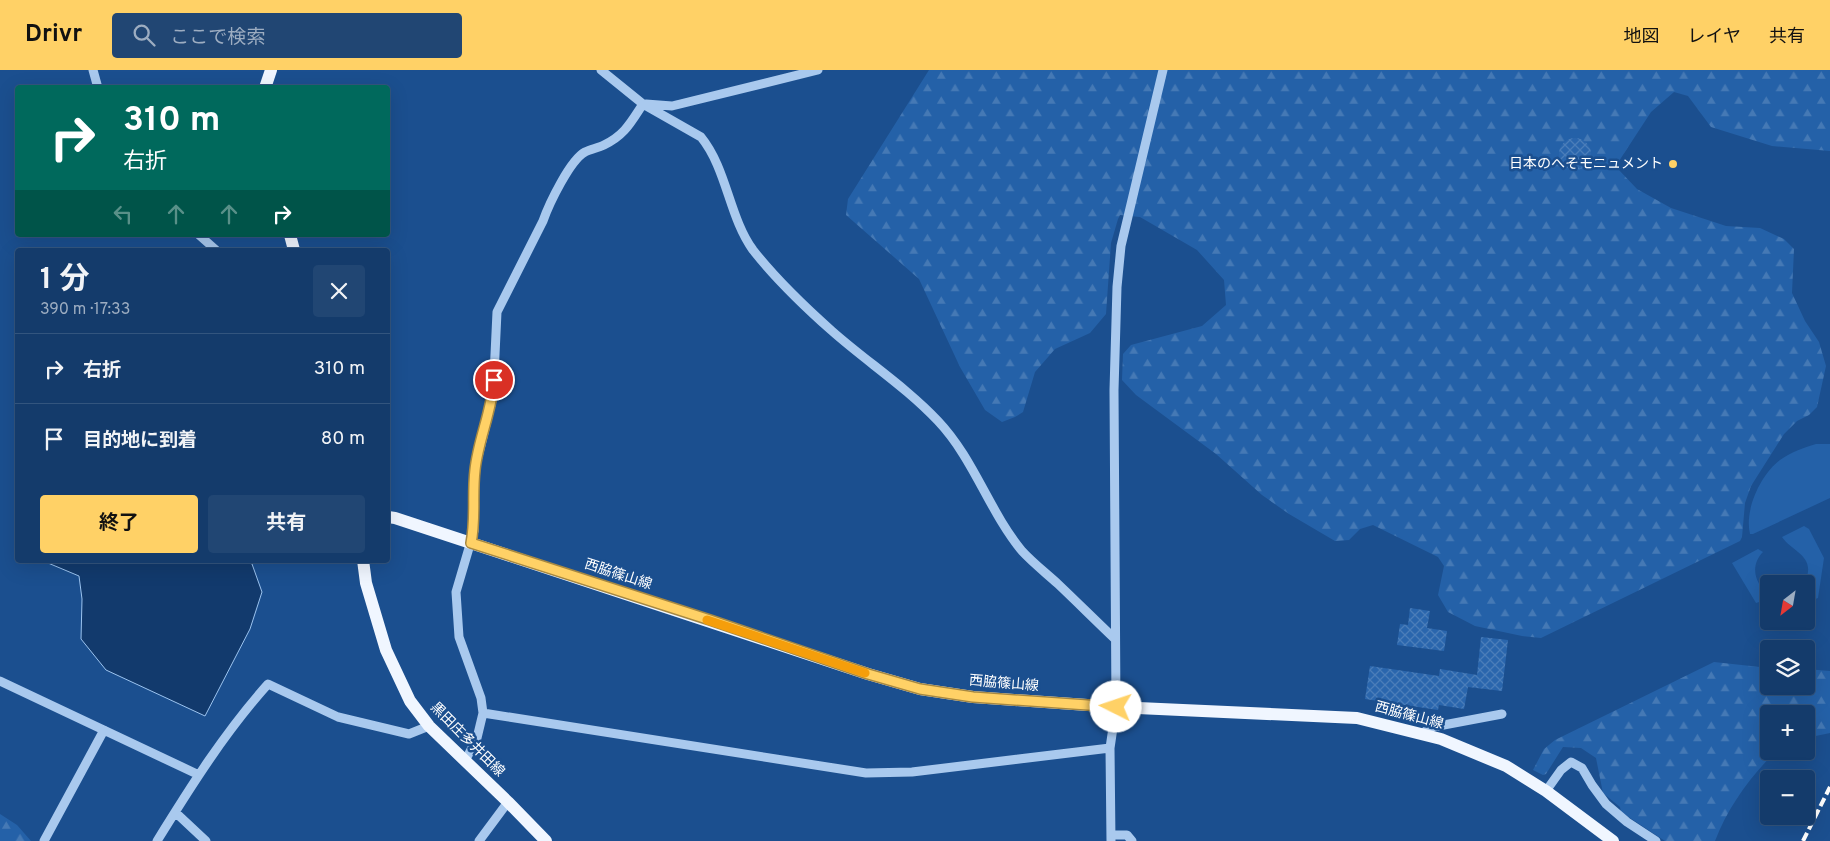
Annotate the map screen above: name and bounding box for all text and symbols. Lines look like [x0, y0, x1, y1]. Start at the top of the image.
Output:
search box [112, 13, 462, 58]
text: Drivr [25, 20, 82, 50]
icon: search [130, 21, 158, 49]
text: ここで検索 [170, 26, 265, 50]
text: 地図 [1624, 26, 1660, 49]
text: レイヤ [1688, 26, 1741, 49]
text: 共有 [1769, 26, 1805, 49]
text: 310 m [123, 99, 220, 143]
icon: right [40, 105, 105, 170]
text: 右折 [123, 149, 167, 176]
place label: 日本のへそモニュメント [1509, 156, 1663, 173]
marker: 日本のへそモニュメント [1667, 158, 1679, 170]
icon: left [109, 200, 137, 228]
icon: ahead [162, 200, 190, 228]
icon: ahead [215, 200, 243, 228]
icon: right [268, 200, 296, 228]
text: 1 分 [40, 262, 90, 299]
button: close [313, 265, 365, 317]
text: 390 m · 17:33 [40, 300, 130, 320]
icon: right [40, 355, 68, 383]
text: 310 m [314, 357, 365, 381]
text: 右折 [83, 359, 121, 383]
pin [473, 359, 515, 401]
icon: arrive [480, 366, 508, 394]
icon: arrive [40, 425, 68, 453]
text: 80 m [321, 427, 365, 451]
text: 目的地に到着 [83, 429, 197, 453]
button: 終了 [40, 495, 198, 553]
button: 共有 [208, 495, 365, 553]
street label: 西脇篠山線 [582, 555, 654, 594]
north arrow [1760, 575, 1815, 630]
map controls [1760, 575, 1815, 825]
button: layers [1760, 640, 1815, 695]
street label: 西脇篠山線 [968, 671, 1040, 696]
position arrow [1089, 680, 1141, 732]
street label: 西脇篠山線 [1373, 698, 1445, 733]
street label: 黒田庄多井田線 [426, 699, 508, 781]
button: + [1760, 705, 1815, 760]
button: − [1760, 770, 1815, 825]

